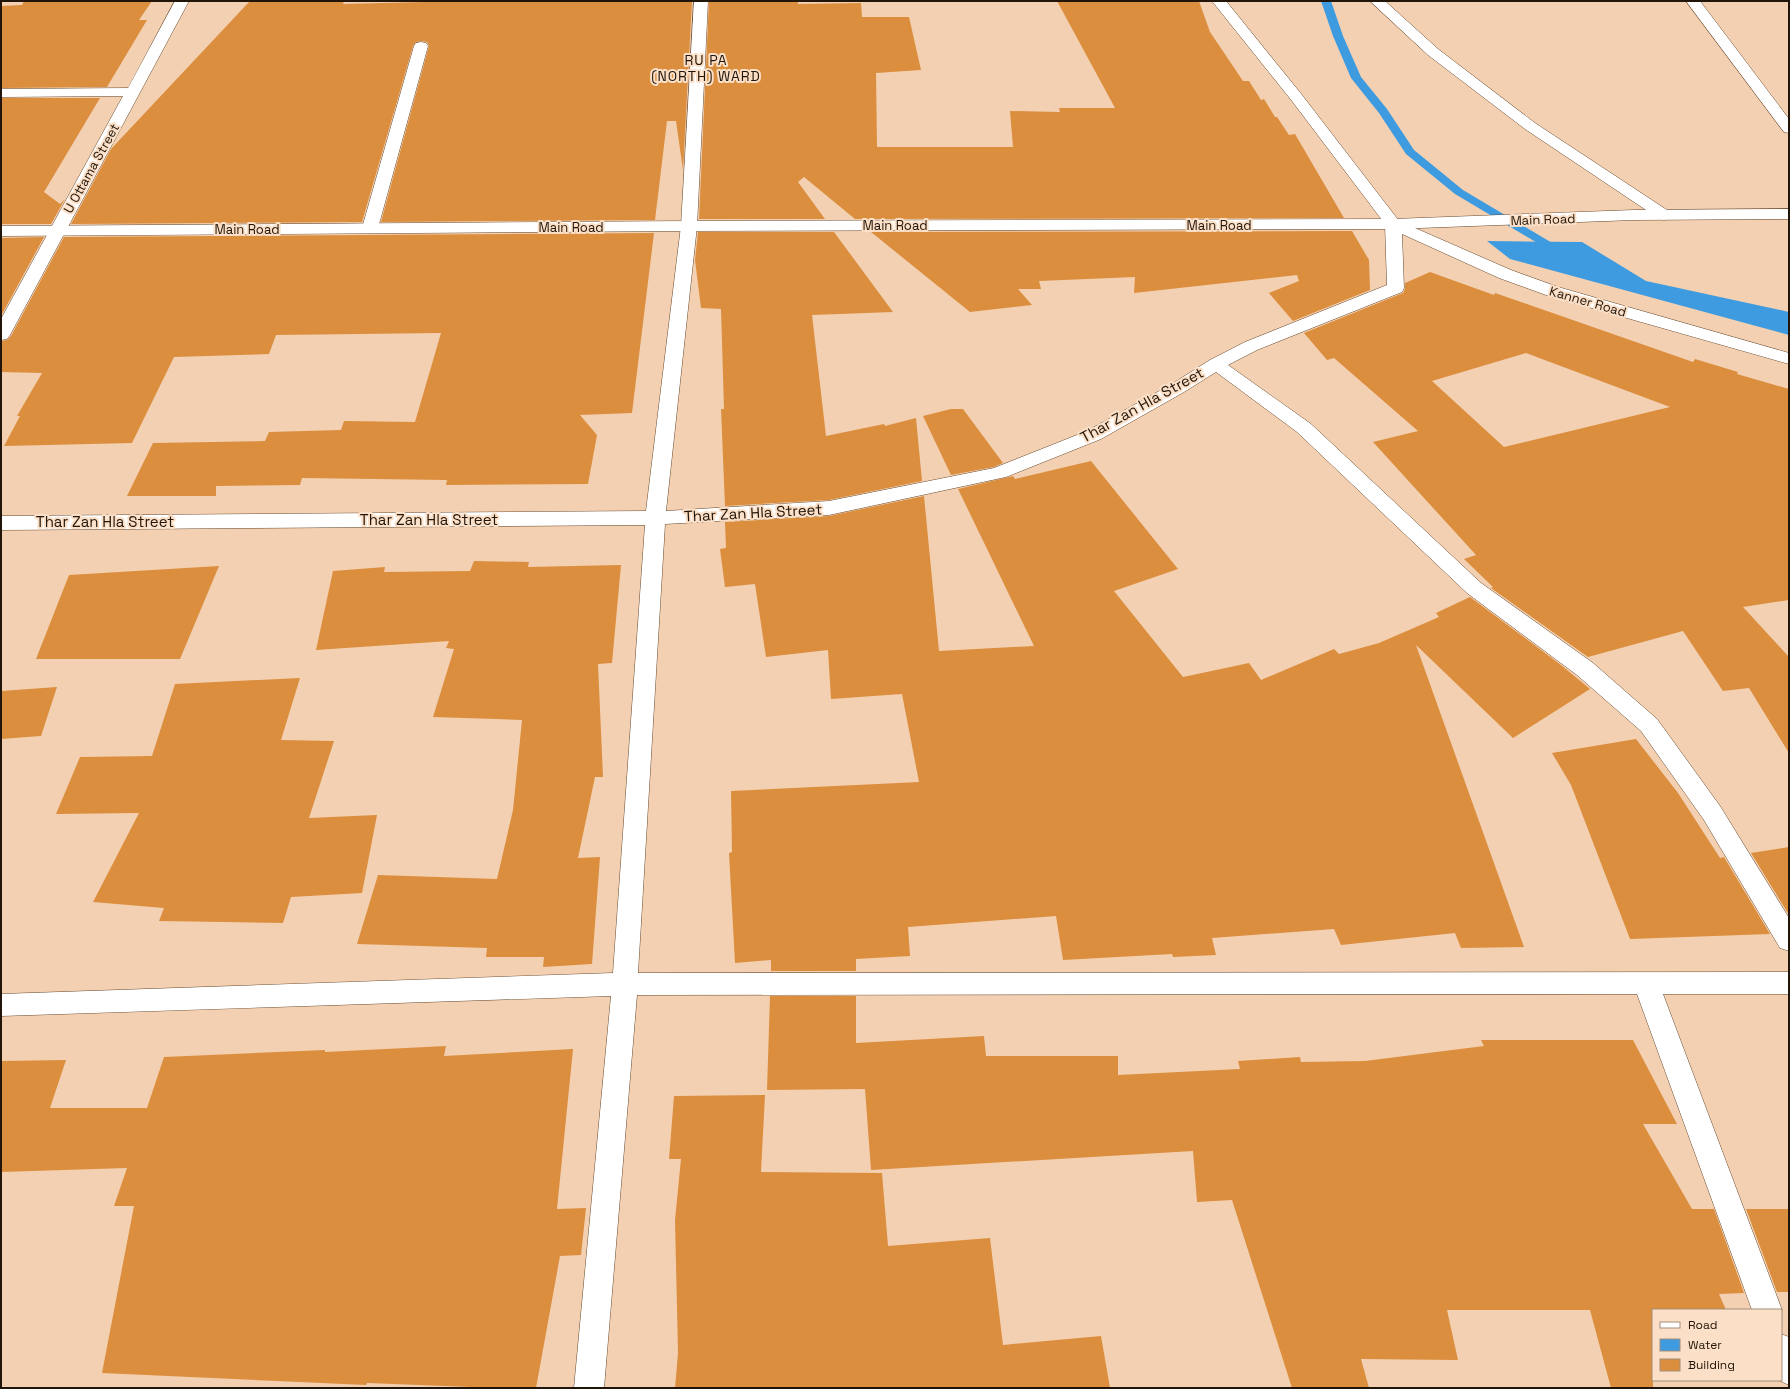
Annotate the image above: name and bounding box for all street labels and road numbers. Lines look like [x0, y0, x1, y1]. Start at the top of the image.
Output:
street label: U Ottama Street [60, 120, 123, 216]
street label: Main Road [1510, 210, 1576, 229]
street label: Main Road [862, 217, 928, 234]
street label: Main Road [1186, 217, 1252, 234]
street label: Main Road [538, 219, 604, 236]
street label: Main Road [214, 221, 280, 238]
street label: Kanner Road [1547, 282, 1628, 321]
street label: Thar Zan Hla Street [1077, 363, 1207, 446]
street label: Thar Zan Hla Street [683, 499, 823, 526]
street label: Thar Zan Hla Street [360, 510, 498, 529]
street label: Thar Zan Hla Street [36, 512, 174, 531]

